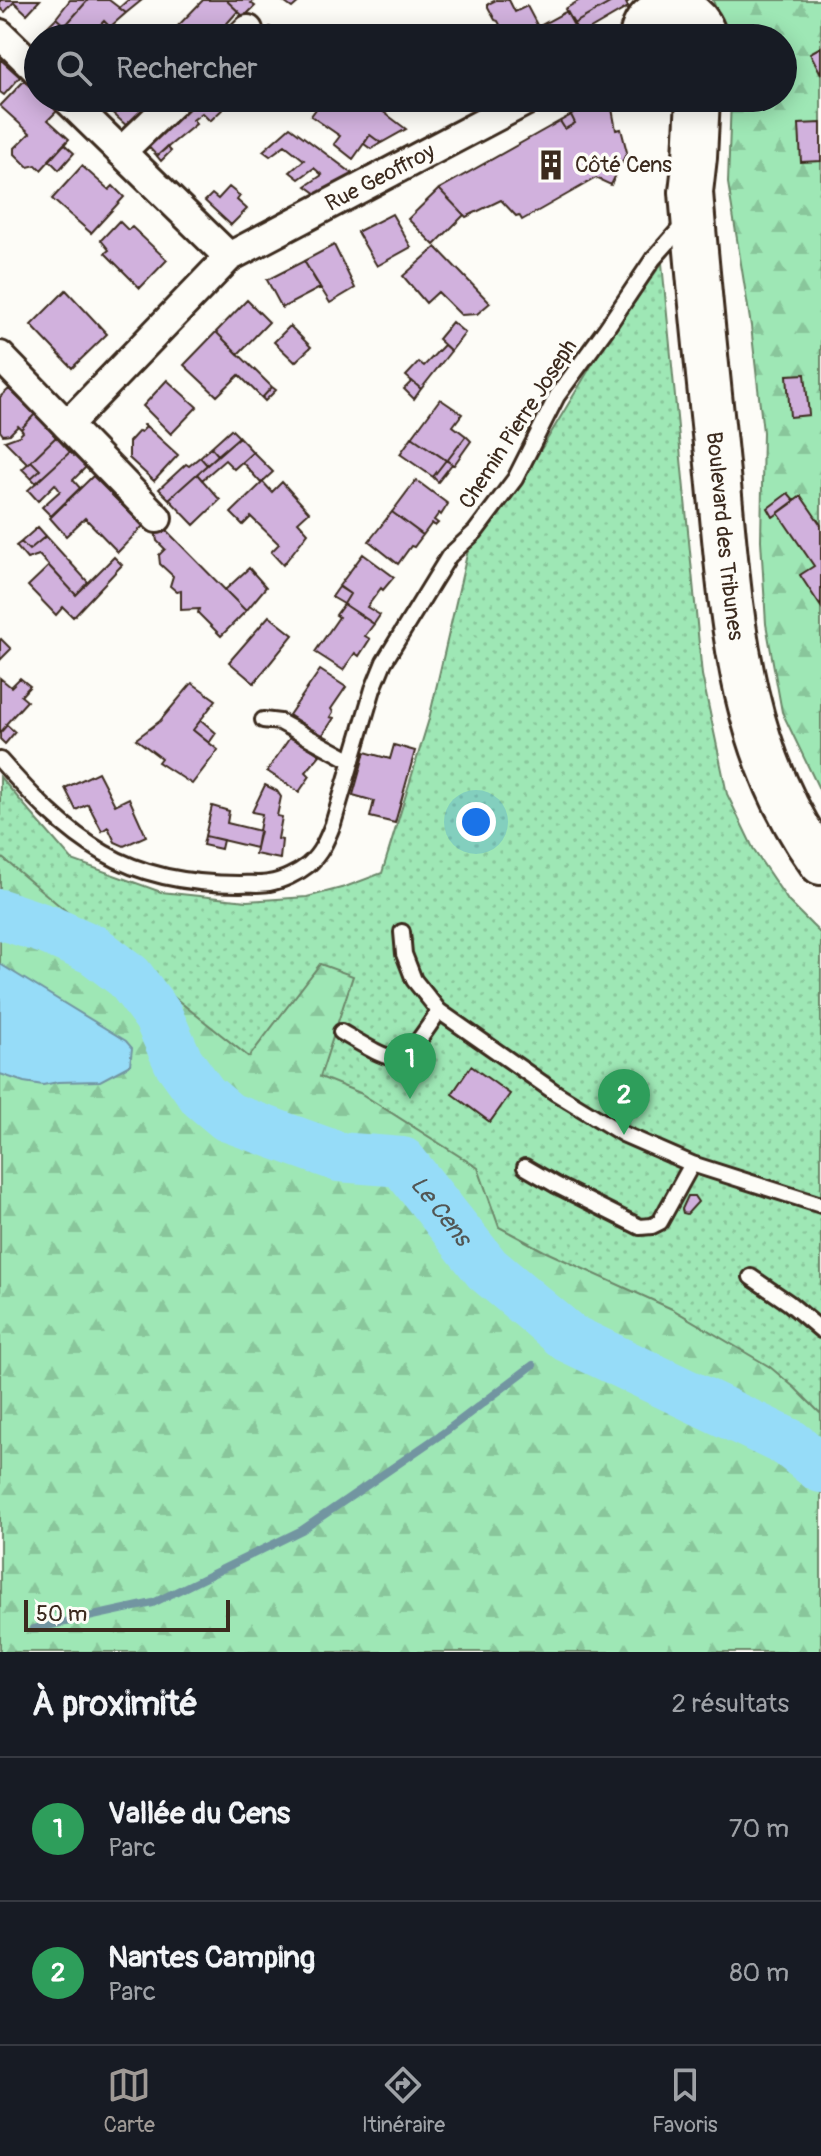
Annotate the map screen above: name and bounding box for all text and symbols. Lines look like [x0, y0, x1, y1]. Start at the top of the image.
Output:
search box [24, 24, 797, 112]
icon: search [52, 46, 96, 90]
text: Rechercher [116, 50, 258, 87]
street label: Rue Geoffroy [320, 137, 439, 218]
building icon: Côté Cens [534, 148, 568, 182]
place label: Côté Cens [575, 151, 672, 179]
street label: Chemin Pierre Joseph [453, 334, 583, 514]
street label: Boulevard des Tribunes [700, 430, 750, 642]
your location [456, 802, 496, 842]
pin: 1 [384, 1033, 436, 1099]
pin: 2 [598, 1069, 650, 1135]
water label: Le Cens [404, 1170, 479, 1253]
scale bar [24, 1596, 230, 1632]
text: 50 m [36, 1600, 87, 1628]
text: À proximité [32, 1683, 198, 1726]
text: 2 résultats [671, 1688, 789, 1720]
text: Vallée du Cens [108, 1795, 290, 1832]
text: 1 [53, 1813, 63, 1845]
text: 70 m [729, 1813, 789, 1845]
text: Parc [108, 1832, 156, 1864]
text: Nantes Camping [108, 1939, 315, 1976]
text: 2 [51, 1957, 65, 1989]
text: 80 m [729, 1957, 789, 1989]
text: Parc [108, 1976, 156, 2008]
tab: Carte [103, 2063, 155, 2139]
tab: Itinéraire [362, 2063, 445, 2139]
tab: Favoris [652, 2063, 718, 2139]

